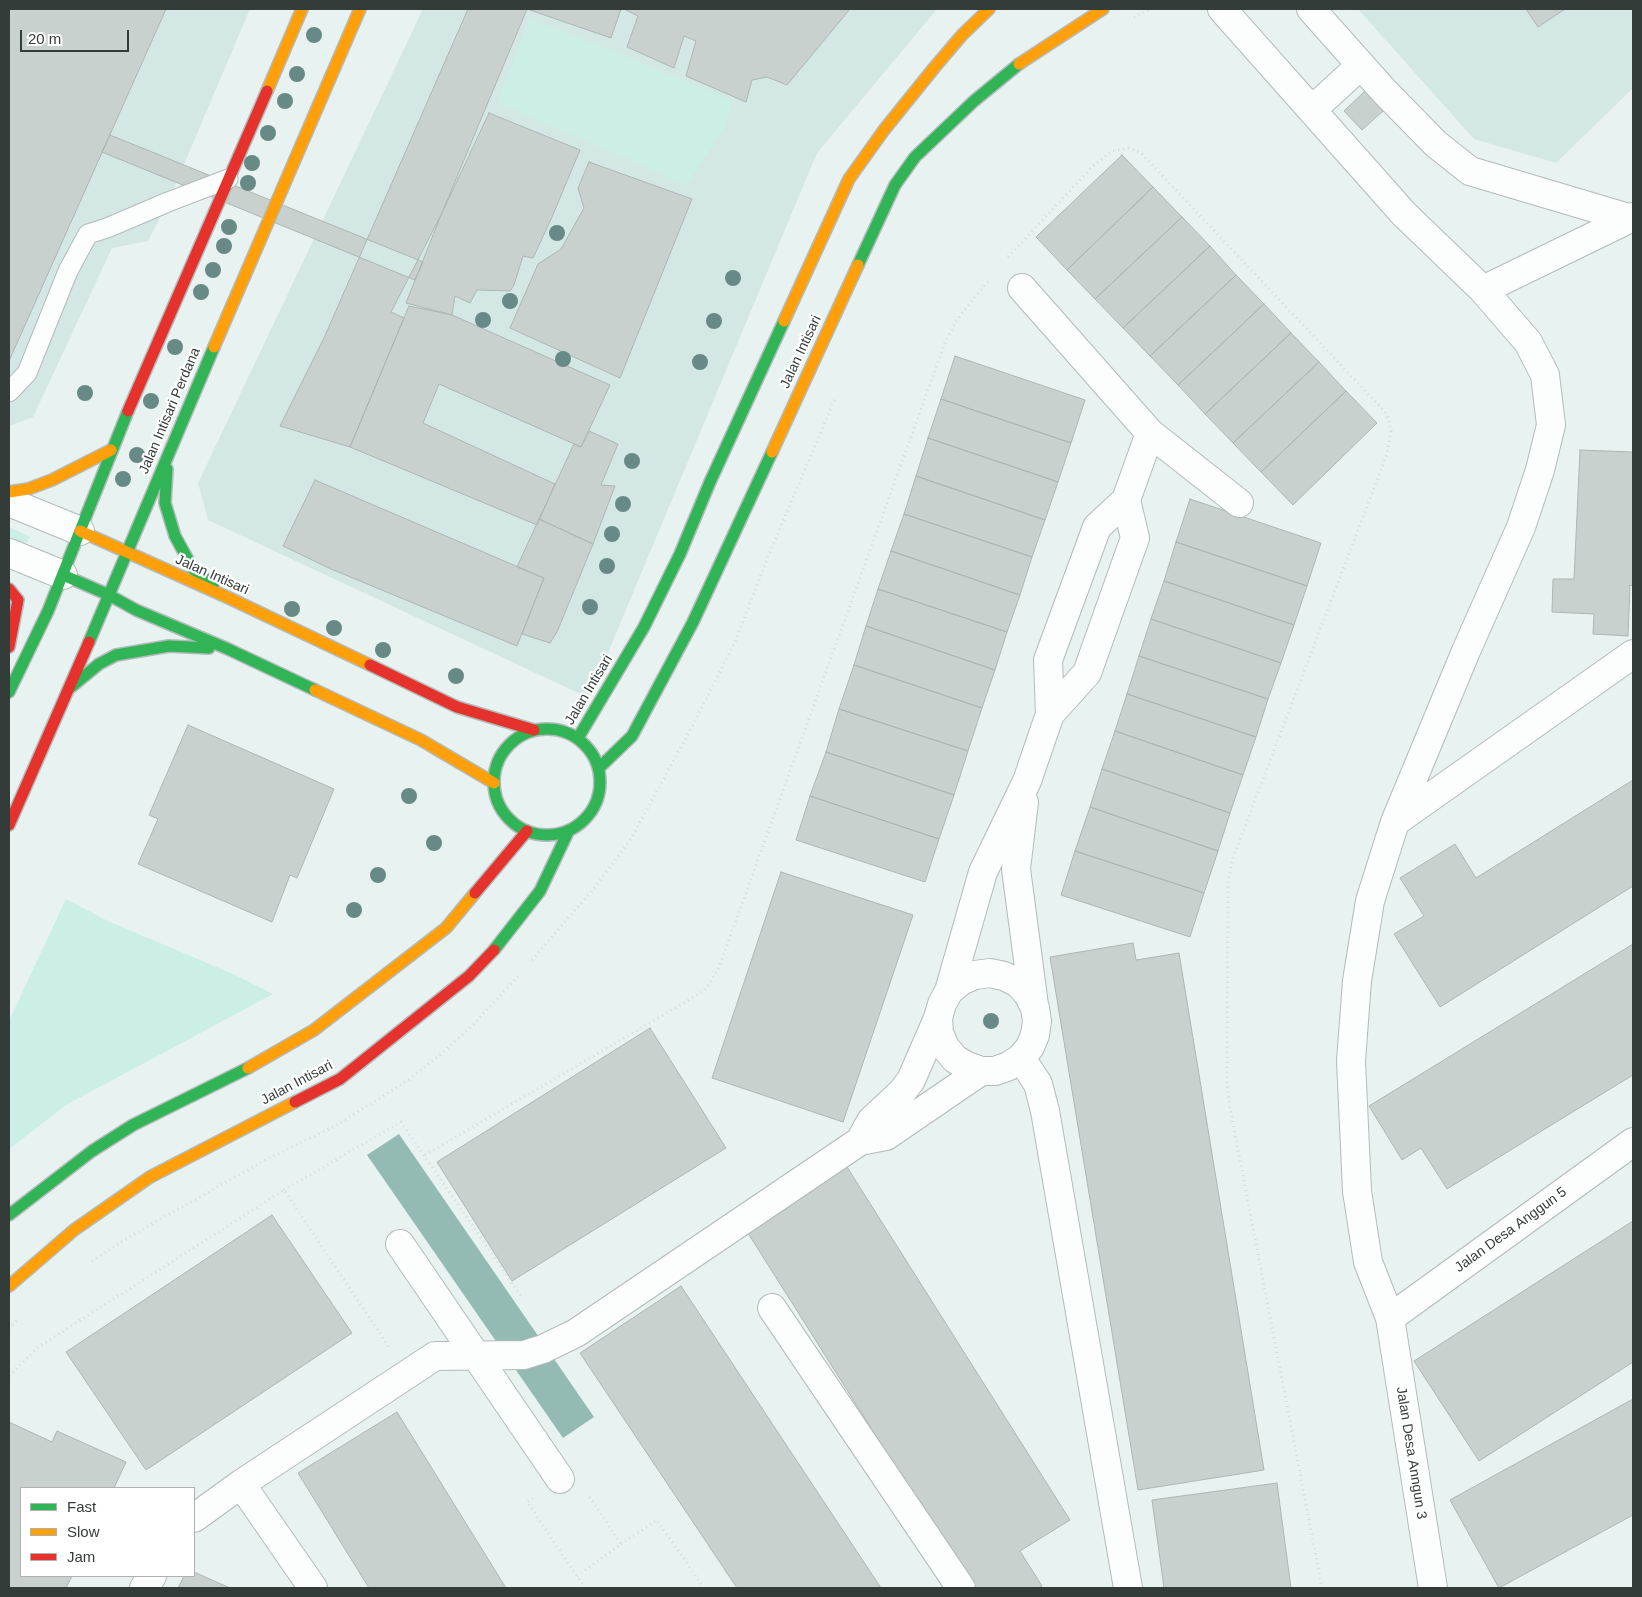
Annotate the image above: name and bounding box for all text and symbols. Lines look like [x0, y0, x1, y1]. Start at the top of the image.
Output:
scale bar [22, 20, 131, 52]
text: 20 m [28, 30, 61, 47]
street label: Jalan Intisari [777, 313, 825, 391]
street label: Jalan Intisari Perdana [136, 345, 204, 477]
street label: Jalan Intisari [173, 551, 251, 599]
street label: Jalan Intisari [562, 652, 616, 728]
street label: Jalan Intisari [258, 1057, 336, 1109]
street label: Jalan Desa Anggun 5 [1452, 1184, 1570, 1276]
street label: Jalan Desa Anngun 3 [1392, 1386, 1430, 1520]
legend [20, 1487, 195, 1577]
text: Fast [67, 1498, 96, 1515]
text: Slow [67, 1523, 100, 1540]
text: Jam [67, 1548, 95, 1565]

